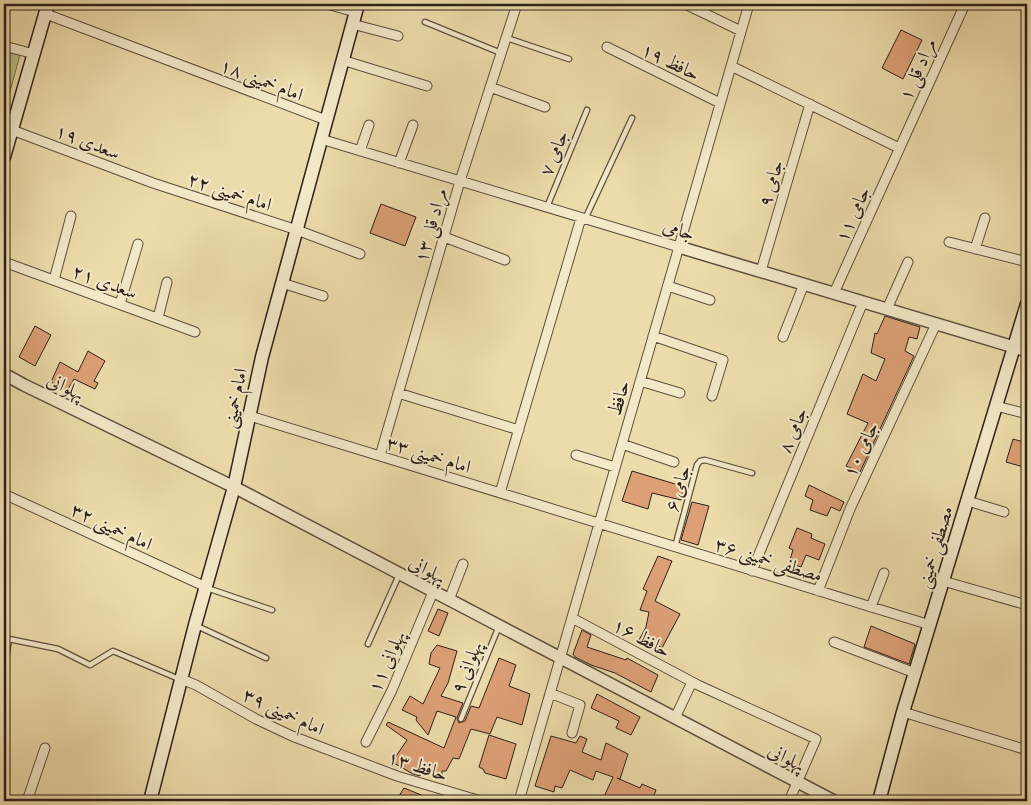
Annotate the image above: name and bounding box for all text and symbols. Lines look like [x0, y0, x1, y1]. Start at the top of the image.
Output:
street label: مراد قلی ۱ [894, 35, 944, 105]
street label: حافظ ۱۹ [637, 38, 704, 86]
street label: امام خمینی ۱۸ [215, 53, 307, 110]
street label: سعدی ۱۹ [52, 119, 123, 165]
street label: جامی ۷ [534, 127, 574, 180]
street label: جامی ۹ [753, 157, 789, 209]
street label: امام خمینی ۲۲ [183, 167, 275, 221]
street label: جامی ۱۱ [830, 183, 876, 246]
street label: مراد قلی ۱۳ [409, 185, 455, 266]
street label: جامی [660, 214, 698, 246]
street label: سعدی ۲۱ [69, 259, 140, 305]
street label: امام خمینی [217, 366, 257, 431]
street label: پهلوانی [43, 368, 88, 406]
street label: حافظ [602, 378, 635, 419]
street label: جامی ۸ [773, 404, 813, 457]
street label: جامی ۱۰ [838, 418, 884, 481]
street label: امام خمینی ۳۳ [382, 431, 474, 483]
street label: جامی ۶ [660, 462, 696, 514]
street label: امام خمینی ۳۲ [65, 498, 156, 560]
street label: مصطفی خمینی [911, 503, 960, 592]
street label: مصطفی خمینی ۳۶ [712, 532, 825, 589]
street label: پهلوانی [405, 550, 450, 590]
street label: حافظ ۱۶ [609, 613, 675, 663]
street label: پهلوانی ۱۱ [363, 627, 411, 696]
street label: پهلوانی ۹ [446, 638, 488, 697]
street label: امام خمینی ۳۹ [237, 683, 328, 745]
street label: پهلوانی [764, 738, 809, 778]
street label: حافظ ۱۳ [385, 745, 451, 787]

